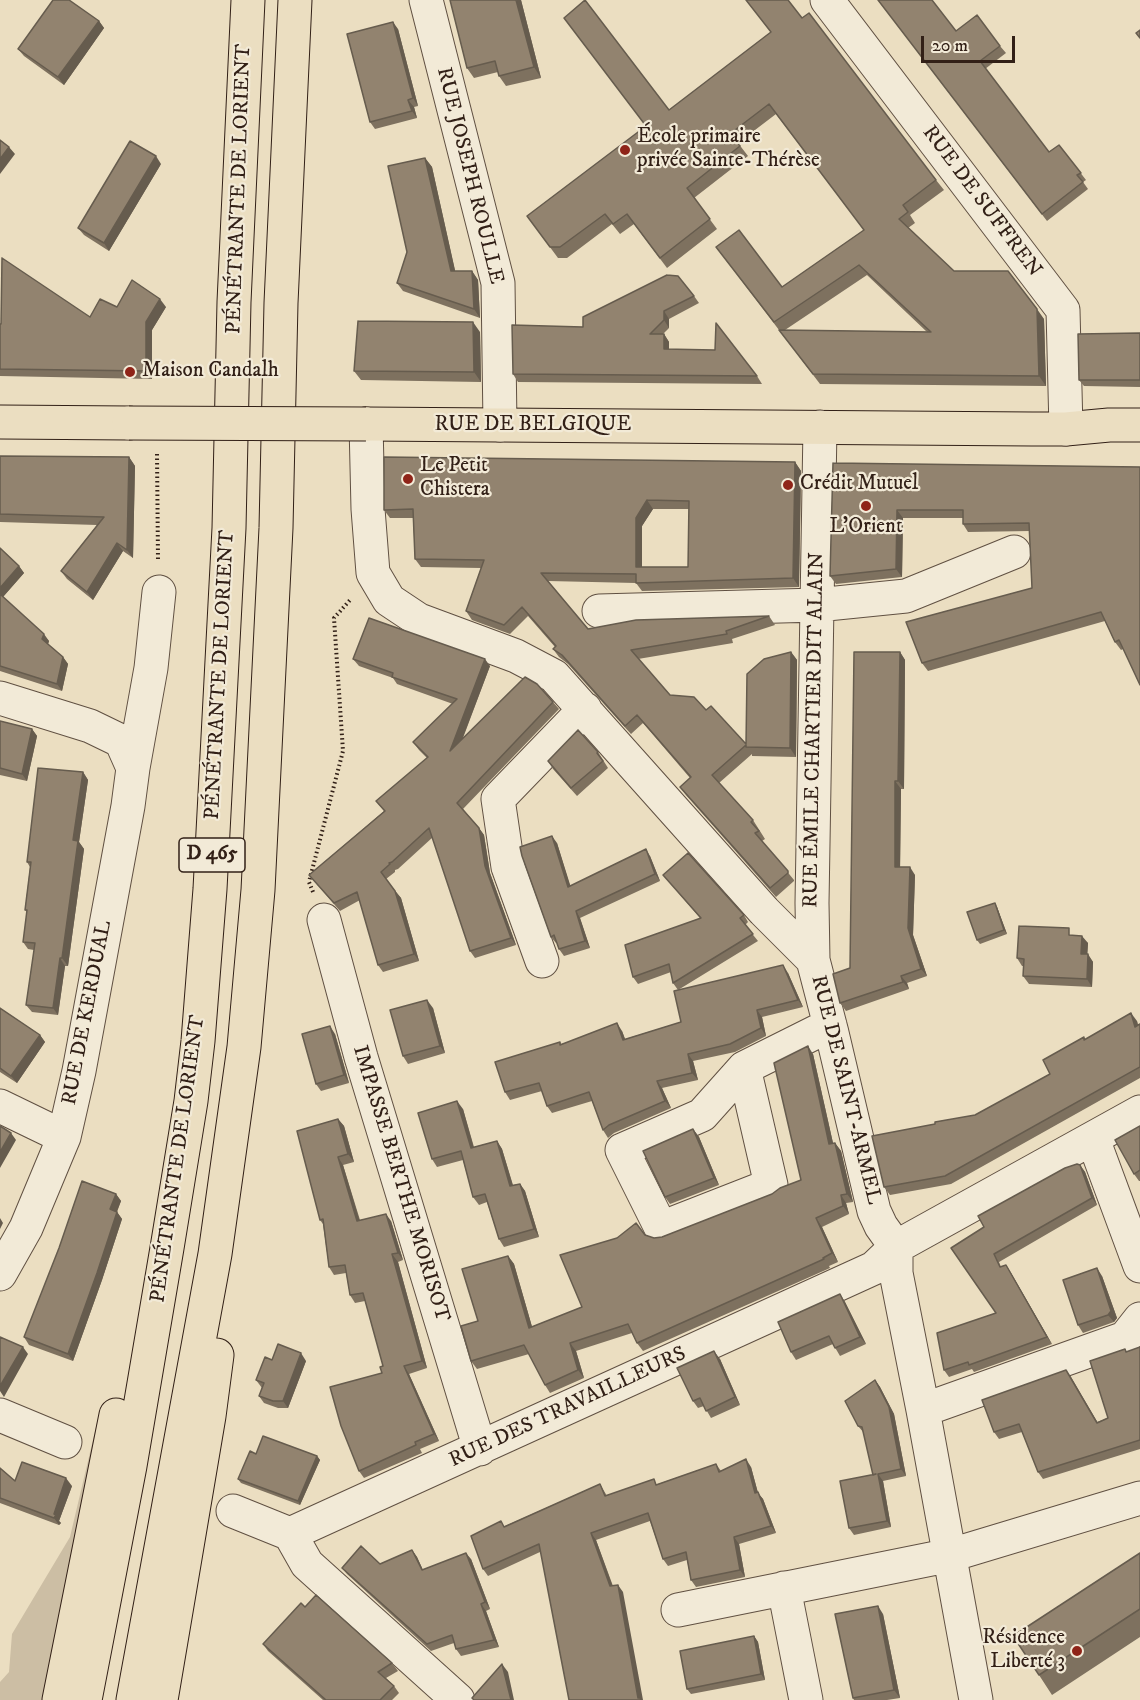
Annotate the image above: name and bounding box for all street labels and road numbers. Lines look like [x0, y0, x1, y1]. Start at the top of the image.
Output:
street label: PÉNÉTRANTE DE LORIENT [222, 44, 258, 334]
street label: RUE JOSEPH ROULLE [430, 65, 508, 287]
street label: RUE DE SUFFREN [916, 121, 1046, 283]
street label: RUE DE BELGIQUE [435, 413, 631, 439]
street label: PÉNÉTRANTE DE LORIENT [201, 529, 241, 821]
street label: RUE ÉMILE CHARTIER DIT ALAIN [799, 552, 831, 908]
road number: D 465 [179, 838, 245, 872]
street label: RUE DE KERDUAL [58, 919, 118, 1107]
street label: RUE DE SAINT-ARMEL [804, 973, 886, 1207]
street label: PÉNÉTRANTE DE LORIENT [146, 1014, 212, 1304]
street label: IMPASSE BERTHE MORISOT [346, 1043, 454, 1325]
street label: RUE DES TRAVAILLEURS [446, 1342, 690, 1474]

